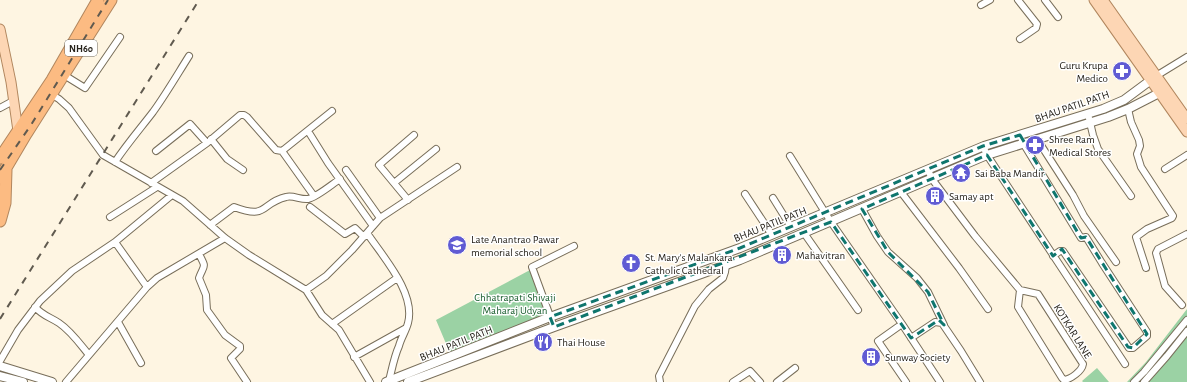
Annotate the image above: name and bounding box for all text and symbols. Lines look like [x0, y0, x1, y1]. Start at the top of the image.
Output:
road number: NH60 [65, 40, 97, 56]
place label: Guru Krupa Medico [1059, 60, 1108, 84]
pharmacy icon: Guru Krupa Medico [1111, 60, 1133, 82]
street label: BHAU PATIL PATH [1034, 89, 1111, 124]
pharmacy icon: Shree Ram Medical Stores [1024, 134, 1046, 156]
place label: Shree Ram Medical Stores [1049, 134, 1111, 158]
temple icon: Sai Baba Mandir [950, 162, 972, 184]
place label: Sai Baba Mandir [975, 168, 1045, 179]
building icon: Samay apt [924, 185, 946, 207]
place label: Samay apt [949, 191, 994, 202]
street label: BHAU PATIL PATH [732, 205, 808, 244]
school or university icon: Late Anantrao Pawar memorial school [446, 234, 468, 256]
place label: Late Anantrao Pawar memorial school [471, 234, 559, 258]
building icon: Mahavitran [771, 244, 793, 266]
place label: Mahavitran [796, 250, 845, 261]
church icon: St. Mary's Malankara Catholic Cathedral [620, 252, 642, 274]
place label: St. Mary's Malankara Catholic Cathedral [645, 252, 733, 276]
park label: Chhatrapati Shivaji Maharaj Udyan [474, 292, 556, 316]
street label: KOTKAR LANE [1052, 302, 1094, 361]
street label: BHAU PATIL PATH [418, 324, 494, 363]
restaurant icon: Thai House [532, 331, 554, 353]
place label: Thai House [557, 337, 605, 348]
building icon: Sunway Society [860, 346, 882, 368]
place label: Sunway Society [885, 352, 951, 363]

